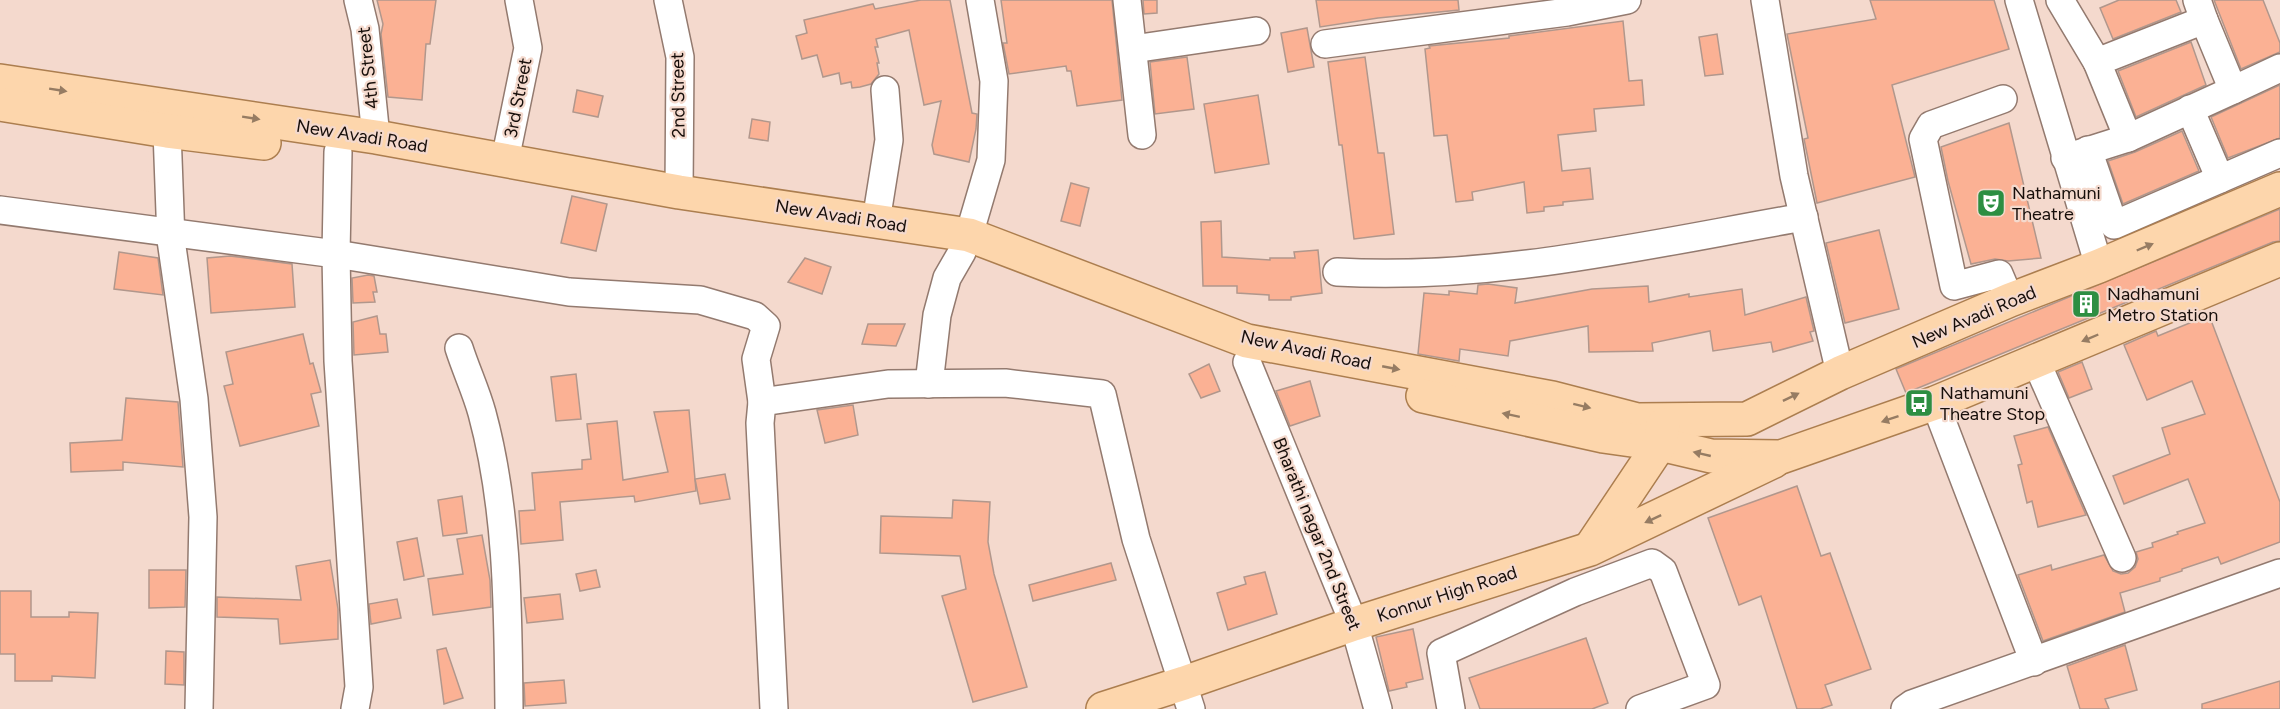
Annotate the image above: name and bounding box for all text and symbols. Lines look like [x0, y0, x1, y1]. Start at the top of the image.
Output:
street label: 4th Street [353, 25, 383, 110]
street label: 2nd Street [666, 52, 690, 138]
street label: 3rd Street [499, 56, 537, 140]
one-way arrow [48, 85, 67, 94]
one-way arrow [241, 114, 260, 123]
street label: New Avadi Road [295, 115, 429, 157]
place label: Nathamuni Theatre [2012, 182, 2101, 225]
theatre icon: Nathamuni Theatre [1975, 187, 2007, 219]
street label: New Avadi Road [774, 195, 908, 237]
one-way arrow [2136, 242, 2154, 252]
street label: New Avadi Road [1908, 281, 2040, 353]
place label: Nadhamuni Metro Station [2107, 283, 2218, 326]
building icon: Nadhamuni Metro Station [2070, 288, 2102, 320]
street label: New Avadi Road [1239, 325, 1373, 375]
one-way arrow [2081, 333, 2099, 343]
one-way arrow [1382, 364, 1401, 373]
place label: Nathamuni Theatre Stop [1940, 382, 2045, 425]
bus stop icon: Nathamuni Theatre Stop [1903, 387, 1935, 419]
one-way arrow [1783, 392, 1800, 402]
one-way arrow [1574, 402, 1592, 411]
one-way arrow [1502, 410, 1520, 420]
one-way arrow [1881, 414, 1899, 424]
street label: Bharathi nagar 2nd Street [1268, 434, 1366, 634]
one-way arrow [1693, 448, 1711, 458]
one-way arrow [1644, 514, 1661, 523]
street label: Konnur High Road [1374, 561, 1520, 627]

